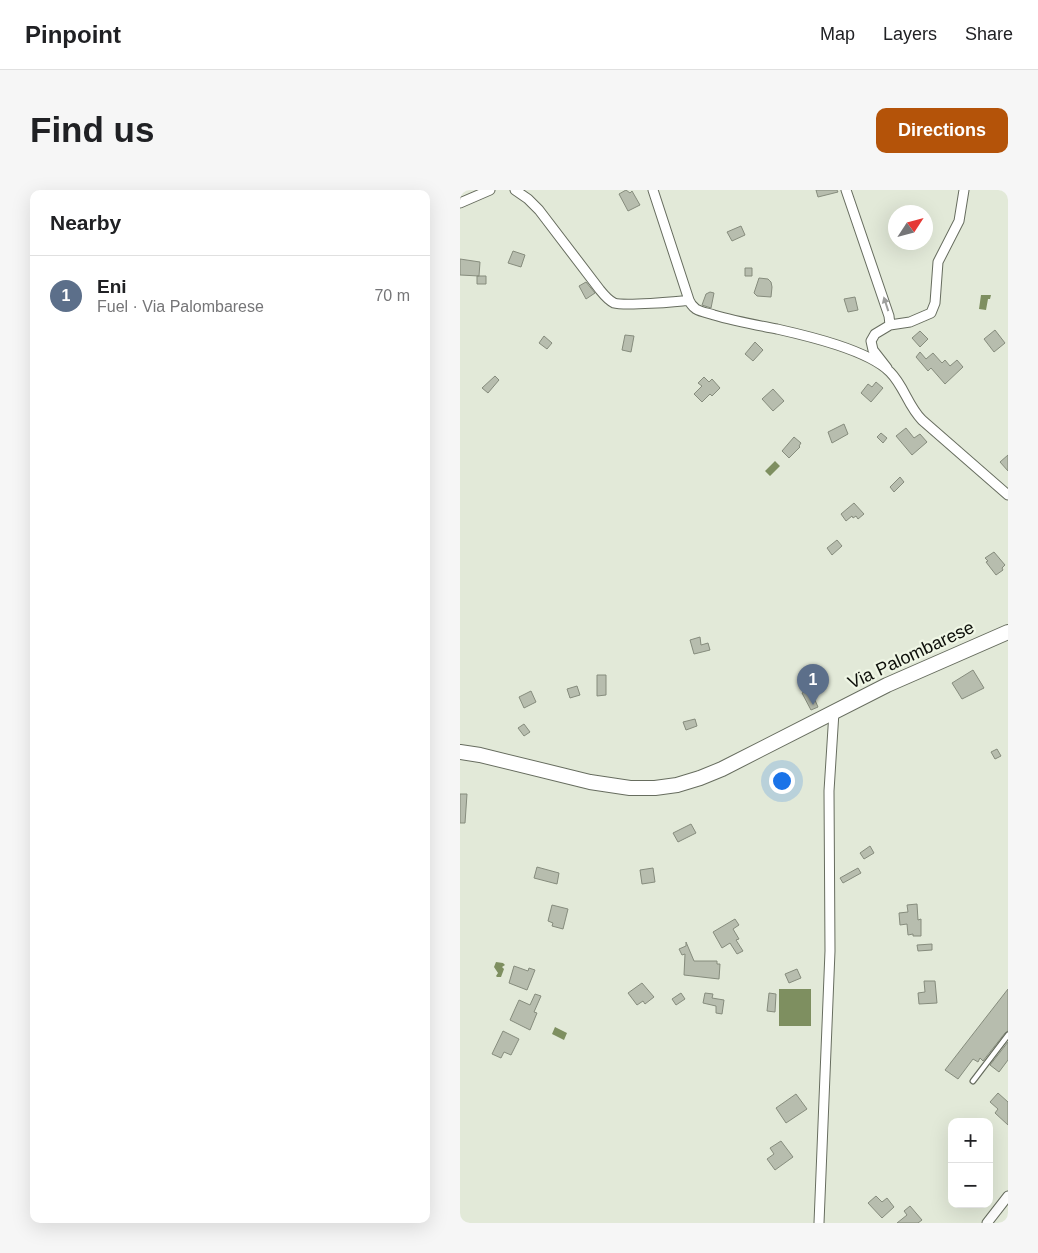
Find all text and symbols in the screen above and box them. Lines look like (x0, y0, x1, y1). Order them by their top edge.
text: Pinpoint (25, 21, 121, 48)
text: Map (820, 24, 855, 44)
text: Layers (883, 24, 937, 44)
text: Share (965, 24, 1013, 44)
button: Directions (876, 108, 1008, 153)
text: Find us (30, 110, 154, 149)
north arrow (888, 205, 933, 250)
text: Nearby (50, 211, 121, 234)
text: Eni (97, 276, 127, 297)
text: 1 (62, 287, 70, 304)
text: 70 m (374, 287, 410, 304)
one-way arrow (882, 297, 889, 312)
text: Fuel · Via Palombarese (97, 298, 264, 315)
street label: Via Palombarese (845, 617, 977, 693)
pin: 1 (797, 664, 829, 705)
your location (769, 768, 795, 794)
map controls (948, 1118, 993, 1208)
button: + (948, 1118, 993, 1163)
button: − (948, 1163, 993, 1208)

